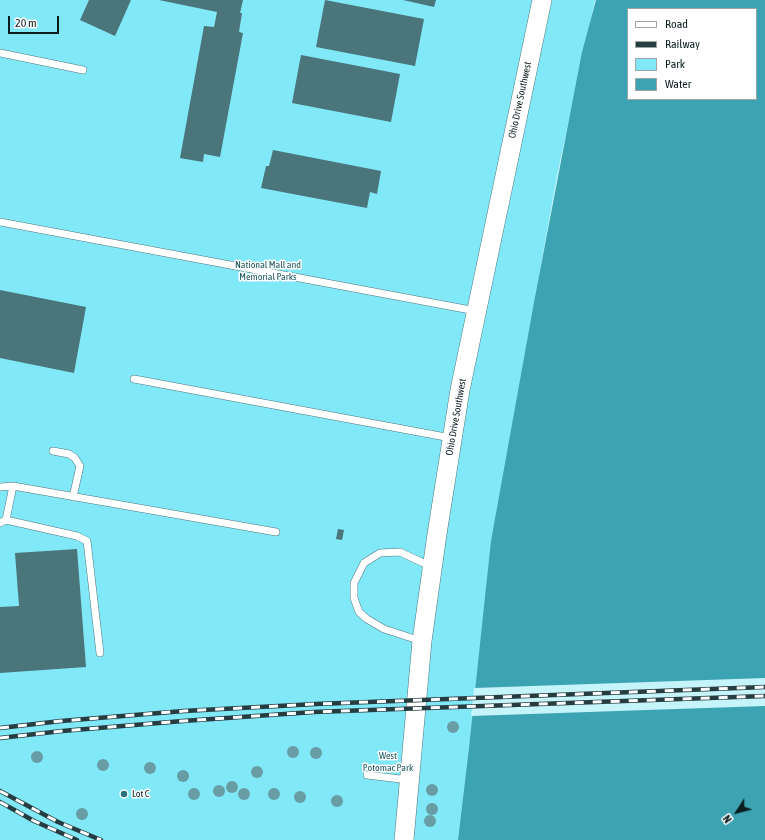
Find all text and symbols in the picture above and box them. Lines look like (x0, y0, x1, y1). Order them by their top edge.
scale bar (10, 8, 61, 34)
legend (627, 8, 757, 100)
text: 20 m (15, 16, 37, 30)
text: Road (665, 17, 688, 31)
text: Railway (665, 37, 700, 51)
text: Park (665, 57, 685, 71)
street label: Ohio Drive Southwest (506, 61, 534, 139)
text: Water (665, 77, 691, 91)
park label: National Mall and Memorial Parks (235, 259, 301, 282)
street label: Ohio Drive Southwest (443, 377, 469, 457)
park label: West Potomac Park (363, 750, 413, 774)
place label: Lot C (132, 788, 149, 800)
marker: Lot C (119, 789, 129, 799)
north arrow (717, 792, 757, 832)
text: N (721, 813, 734, 825)

